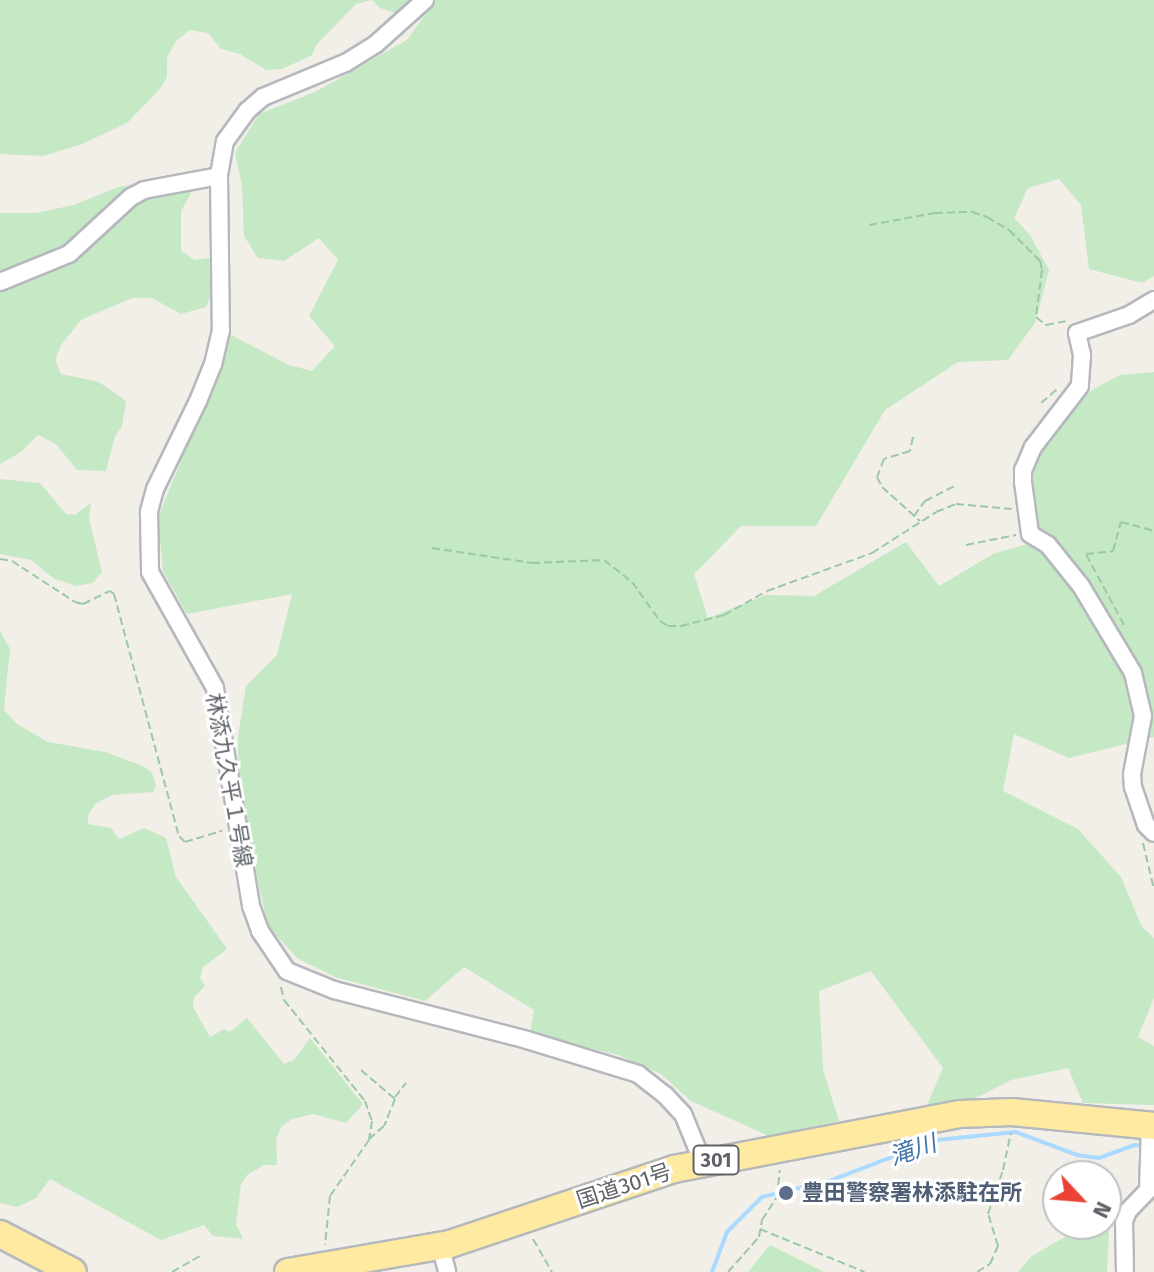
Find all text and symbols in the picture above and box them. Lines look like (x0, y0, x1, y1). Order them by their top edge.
street label: 林添九久平１号線 (201, 691, 257, 869)
water label: 滝川 (886, 1130, 940, 1172)
road number: 301 (692, 1144, 740, 1176)
street label: 国道301号 (573, 1158, 675, 1214)
north arrow (1042, 1160, 1122, 1240)
place label: 豊田警察署林添駐在所 (802, 1180, 1022, 1206)
marker: 豊田警察署林添駐在所 (777, 1184, 795, 1202)
text: N (1087, 1197, 1118, 1222)

